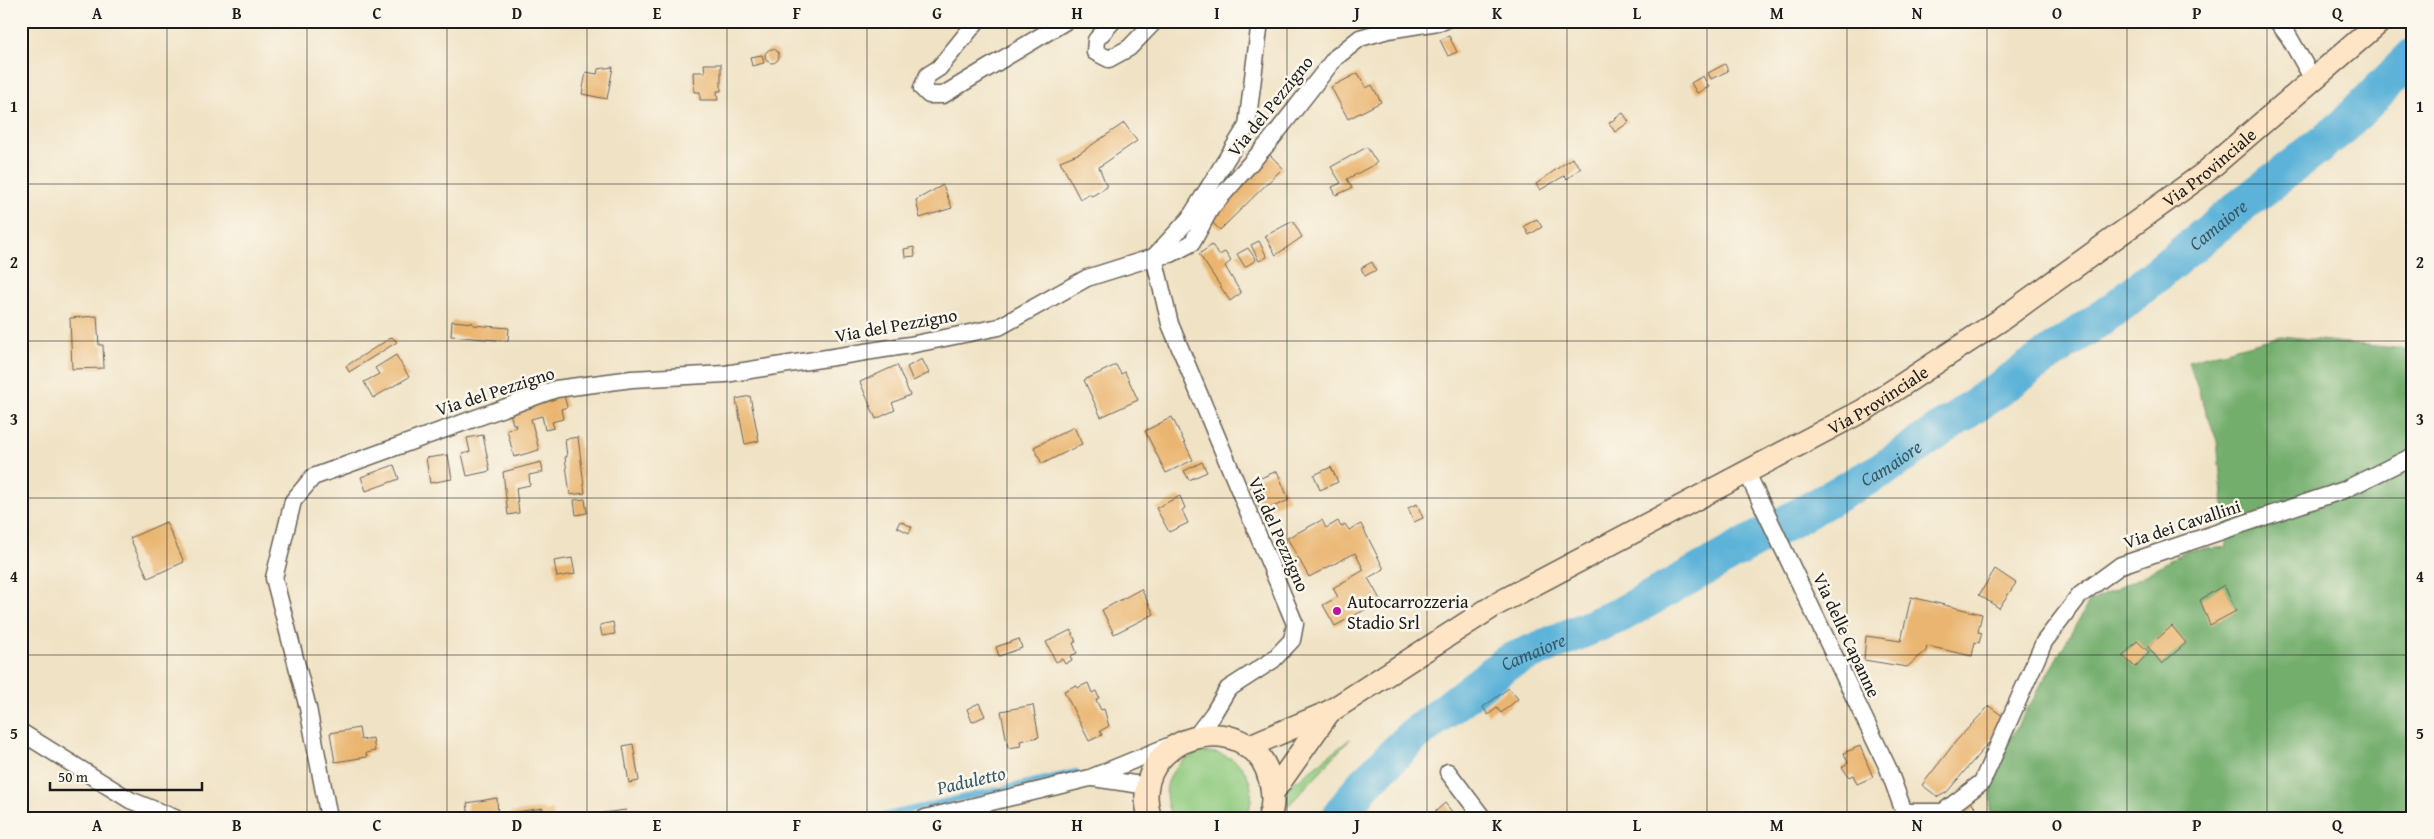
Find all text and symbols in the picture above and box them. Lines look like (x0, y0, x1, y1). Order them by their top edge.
text: A (92, 1, 103, 25)
text: B (232, 1, 242, 25)
text: C (372, 1, 382, 25)
text: D (512, 1, 522, 25)
text: E (653, 1, 662, 25)
text: F (793, 1, 801, 25)
text: G (932, 1, 942, 25)
text: H (1071, 1, 1083, 25)
text: I (1214, 1, 1220, 25)
text: J (1351, 1, 1360, 25)
text: K (1492, 1, 1503, 25)
text: L (1633, 1, 1642, 25)
text: M (1770, 1, 1784, 25)
text: N (1912, 1, 1923, 25)
text: O (2052, 1, 2062, 25)
text: P (2192, 1, 2202, 25)
text: Q (2332, 1, 2344, 25)
street label: Via del Pezzigno (1221, 49, 1319, 163)
text: 1 (10, 94, 18, 118)
text: 1 (2416, 94, 2424, 118)
street label: Via Provinciale (2156, 121, 2262, 213)
water label: Camaiore (2183, 192, 2253, 257)
text: 2 (10, 250, 18, 274)
text: 2 (2416, 250, 2424, 274)
street label: Via del Pezzigno (833, 301, 959, 349)
street label: Via Provinciale (1822, 358, 1933, 441)
street label: Via del Pezzigno (432, 359, 558, 423)
text: 3 (10, 407, 18, 431)
text: 3 (2416, 407, 2424, 431)
water label: Camaiore (1855, 433, 1928, 493)
street label: Via del Pezzigno (1242, 472, 1316, 596)
street label: Via dei Cavallini (2120, 492, 2244, 556)
text: 4 (10, 564, 18, 588)
text: 4 (2416, 564, 2424, 588)
street label: Via delle Capanne (1806, 568, 1888, 702)
place label: Autocarrozzeria Stadio Srl (1347, 588, 1469, 636)
marker: Autocarrozzeria Stadio Srl (1331, 605, 1343, 617)
water label: Camaiore (1494, 625, 1570, 677)
text: 5 (10, 721, 18, 745)
text: 5 (2416, 721, 2424, 745)
scale bar (50, 759, 202, 791)
water label: Paduletto (933, 759, 1008, 802)
text: 50 m (58, 766, 89, 787)
text: A (92, 813, 103, 837)
text: B (232, 813, 242, 837)
text: C (372, 813, 382, 837)
text: D (512, 813, 522, 837)
text: E (653, 813, 662, 837)
text: F (793, 813, 801, 837)
text: G (932, 813, 942, 837)
text: H (1071, 813, 1083, 837)
text: I (1214, 813, 1220, 837)
text: J (1351, 813, 1360, 837)
text: K (1492, 813, 1503, 837)
text: L (1633, 813, 1642, 837)
text: M (1770, 813, 1784, 837)
text: N (1912, 813, 1923, 837)
text: O (2052, 813, 2062, 837)
text: P (2192, 813, 2202, 837)
text: Q (2332, 813, 2344, 837)

